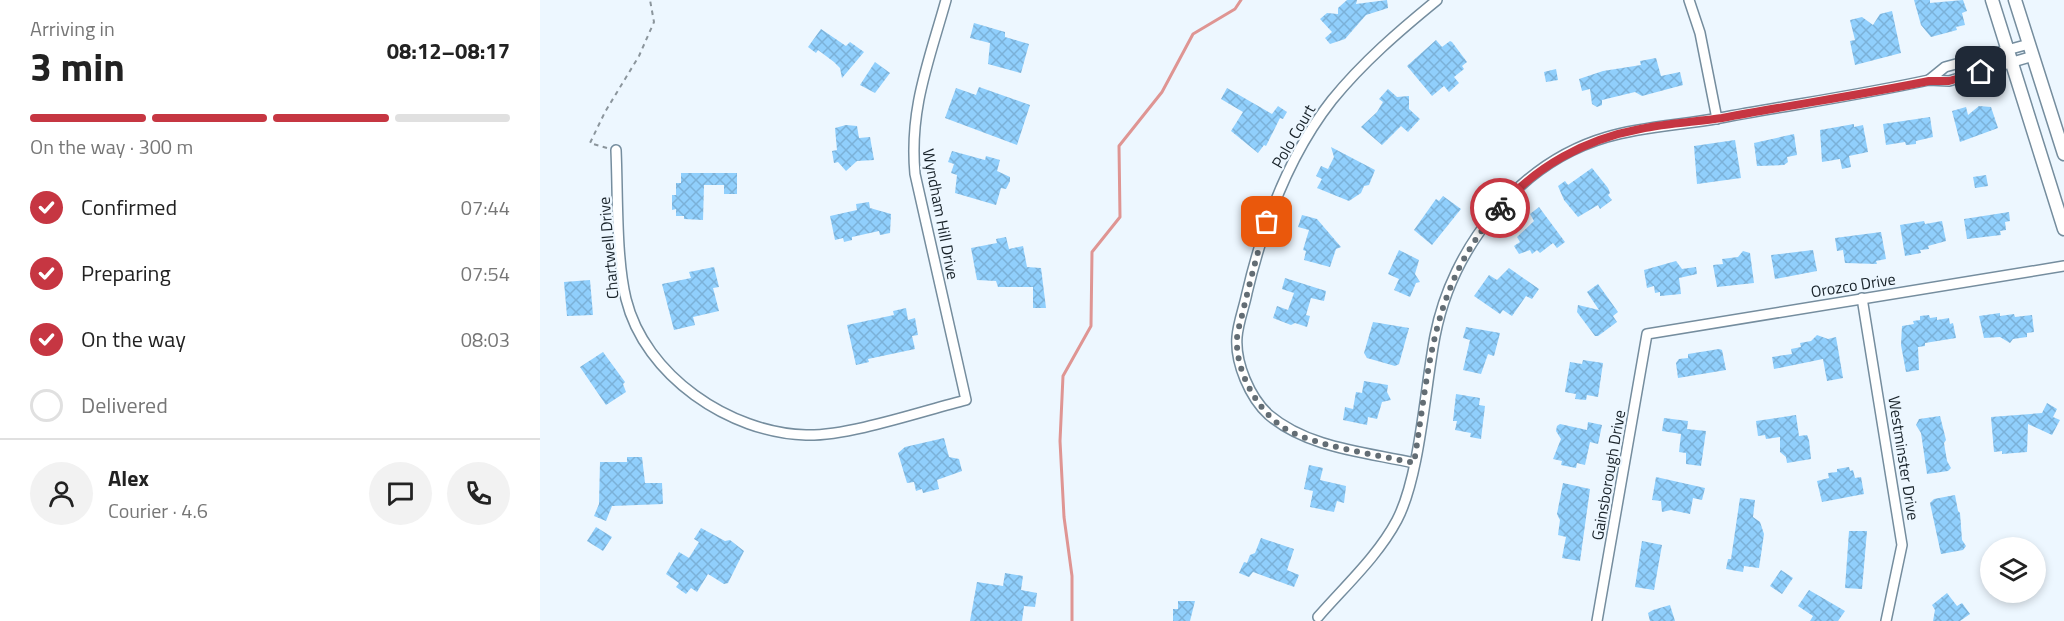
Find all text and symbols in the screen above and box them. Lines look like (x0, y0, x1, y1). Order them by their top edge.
text: Arriving in (30, 13, 115, 44)
text: 08:12–08:17 (387, 34, 510, 68)
text: 3 min (30, 37, 125, 96)
pin (1955, 46, 2006, 97)
icon: home (1964, 55, 1997, 88)
street label: Polo Court (1265, 99, 1321, 172)
text: On the way · 300 m (30, 131, 193, 162)
street label: Wyndham Hill Drive (917, 147, 965, 281)
courier (1470, 178, 1530, 238)
text: Confirmed (81, 190, 177, 224)
icon: check (30, 191, 63, 224)
text: 07:44 (461, 192, 510, 223)
icon: bike (1484, 192, 1517, 225)
street label: Chartwell Drive (592, 196, 624, 300)
pin (1241, 196, 1292, 247)
icon: bag (1250, 205, 1283, 238)
text: Preparing (81, 256, 171, 290)
icon: check (30, 257, 63, 290)
text: 07:54 (461, 258, 510, 289)
street label: Orozco Drive (1809, 266, 1897, 304)
text: On the way (81, 322, 186, 356)
icon: check (30, 323, 63, 356)
text: 08:03 (461, 324, 510, 355)
text: Delivered (81, 388, 168, 422)
street label: Westminster Drive (1882, 394, 1926, 522)
street label: Gainsborough Drive (1585, 408, 1631, 542)
text: Alex (108, 461, 149, 495)
button: person (30, 462, 93, 525)
button: chat (369, 462, 432, 525)
button: phone (447, 462, 510, 525)
text: Courier · 4.6 (108, 495, 208, 526)
map controls (1980, 537, 2046, 603)
button: layers (1980, 537, 2046, 603)

